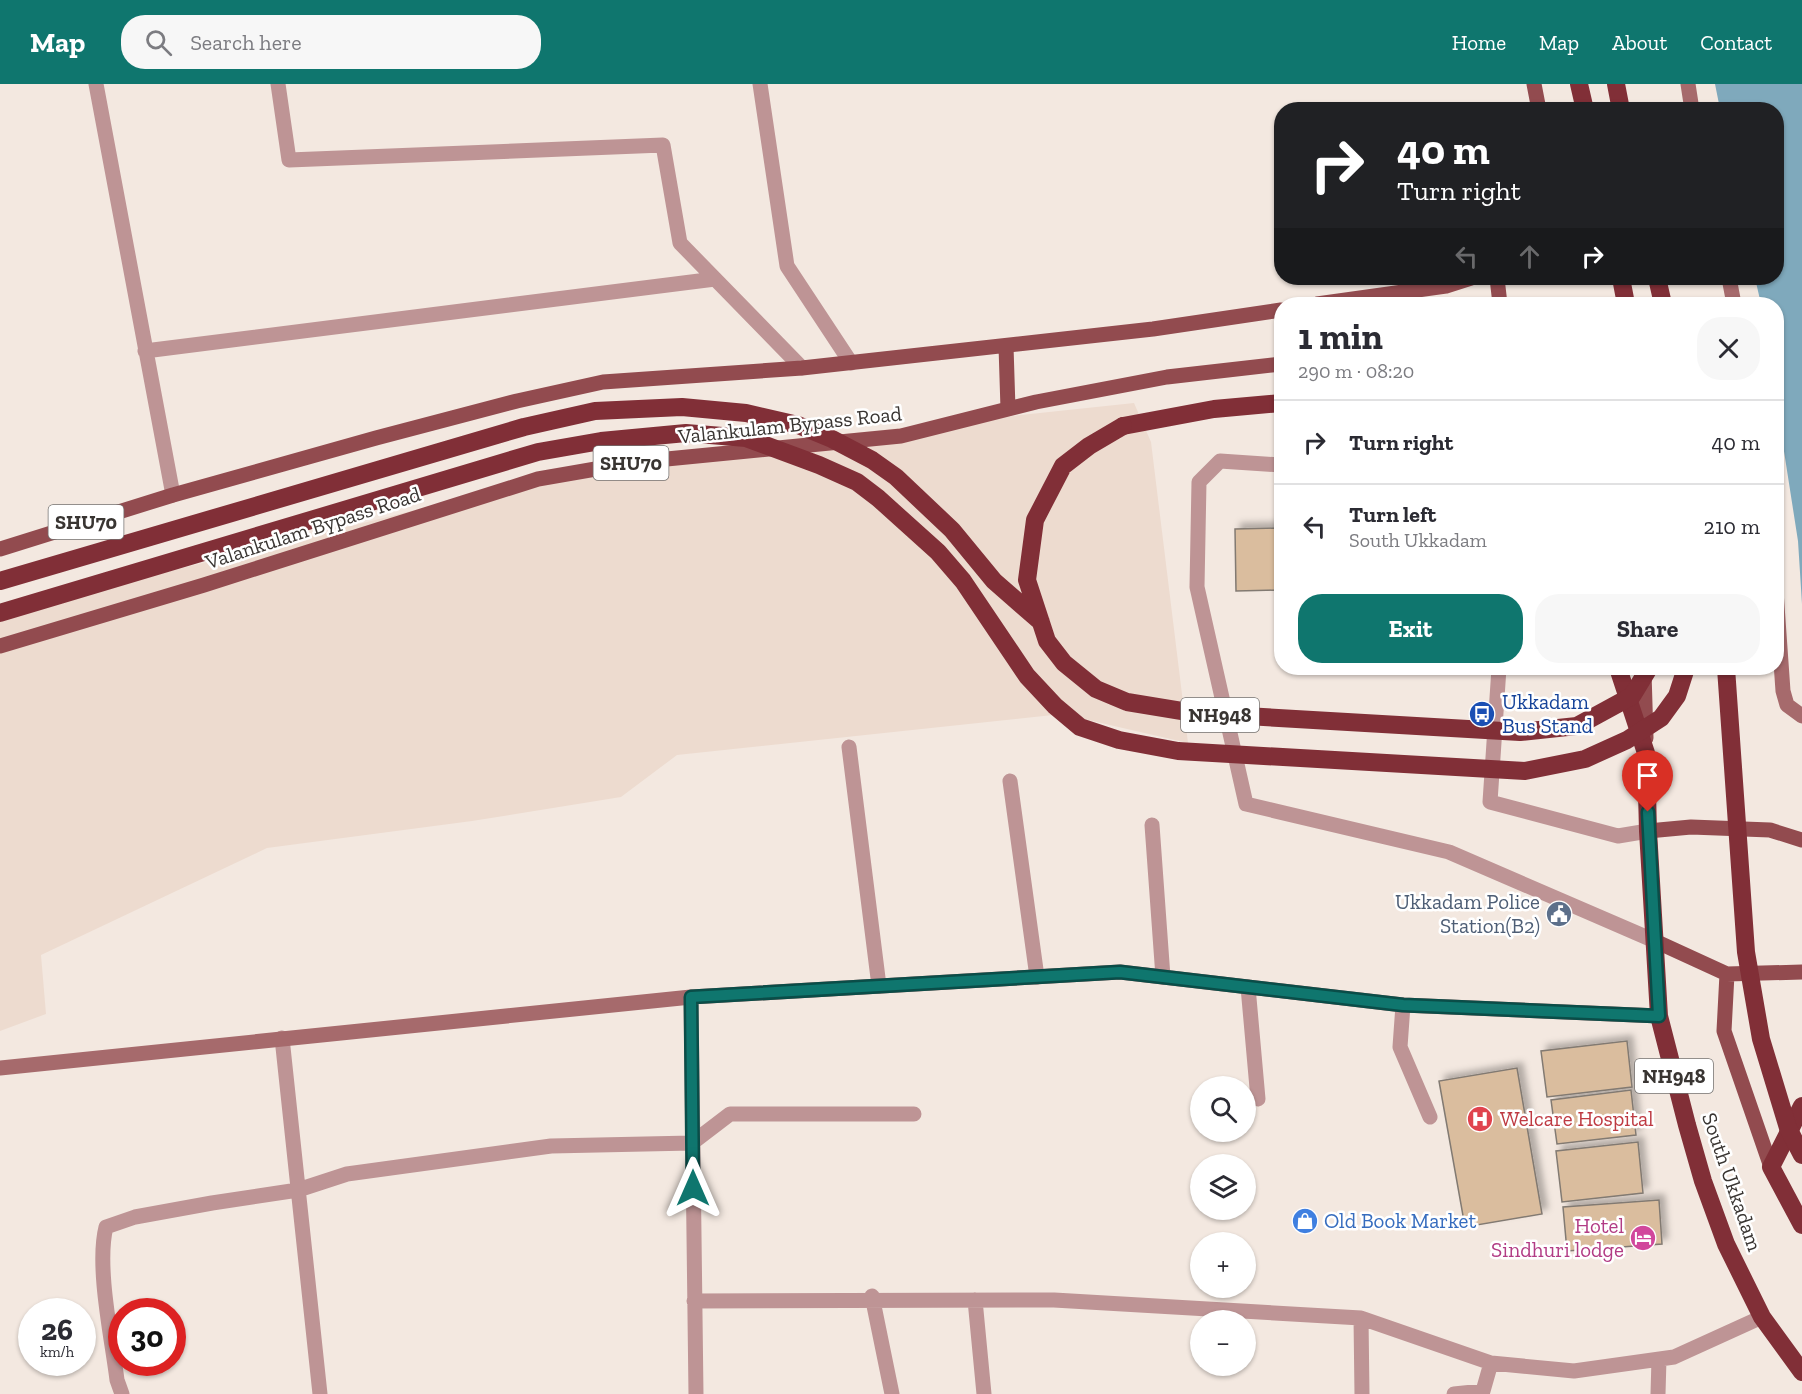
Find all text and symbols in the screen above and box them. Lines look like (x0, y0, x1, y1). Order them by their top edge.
search box (121, 15, 541, 69)
text: Map (30, 26, 85, 59)
icon: search (142, 26, 175, 59)
text: Search here (190, 29, 302, 56)
text: Home (1452, 30, 1506, 55)
text: Map (1539, 30, 1579, 55)
text: About (1612, 30, 1667, 55)
text: Contact (1700, 30, 1772, 55)
text: 40 m (1397, 124, 1490, 175)
icon: right (1298, 126, 1376, 204)
text: Turn right (1397, 175, 1521, 207)
icon: left (1450, 240, 1483, 273)
icon: ahead (1513, 240, 1546, 273)
icon: right (1576, 240, 1609, 273)
text: 1 min (1298, 315, 1383, 358)
button: close (1697, 317, 1760, 380)
text: 290 m · 08:20 (1298, 359, 1414, 383)
street label: Valankulam Bypass Road (676, 400, 903, 449)
icon: right (1298, 426, 1331, 459)
text: Turn right (1349, 429, 1453, 456)
text: 40 m (1711, 429, 1760, 456)
road number: SHU70 (594, 446, 668, 480)
street label: Valankulam Bypass Road (201, 481, 424, 574)
text: Turn left (1349, 501, 1436, 528)
road number: SHU70 (48, 505, 124, 539)
icon: left (1298, 510, 1331, 543)
text: 210 m (1704, 513, 1760, 540)
text: South Ukkadam (1349, 528, 1487, 552)
button: Exit (1298, 594, 1523, 663)
button: Share (1535, 594, 1760, 663)
place label: Ukkadam Bus Stand (1502, 689, 1594, 738)
road number: NH948 (1181, 698, 1259, 732)
bus stop icon: Ukkadam Bus Stand (1467, 699, 1497, 729)
pin (1622, 750, 1673, 812)
icon: arrive (1631, 759, 1664, 792)
place label: Ukkadam Police Station(B2) (1395, 889, 1540, 938)
public building icon: Ukkadam Police Station(B2) (1544, 899, 1574, 929)
road number: NH948 (1635, 1059, 1713, 1093)
map controls (1190, 1076, 1256, 1376)
button: search (1190, 1076, 1256, 1142)
hospital icon: Welcare Hospital (1465, 1104, 1495, 1134)
place label: Welcare Hospital (1500, 1106, 1654, 1131)
street label: South Ukkadam (1697, 1109, 1768, 1254)
button: layers (1190, 1154, 1256, 1220)
position arrow (661, 1156, 725, 1220)
shop icon: Old Book Market (1290, 1206, 1320, 1236)
place label: Old Book Market (1324, 1208, 1476, 1233)
place label: Hotel Sindhuri lodge (1491, 1213, 1624, 1262)
hotel icon: Hotel Sindhuri lodge (1628, 1223, 1658, 1253)
button: + (1190, 1232, 1256, 1298)
speed limit sign: 30 (108, 1298, 186, 1376)
button: − (1190, 1310, 1256, 1376)
text: 26 (41, 1312, 73, 1348)
text: km/h (40, 1343, 74, 1361)

